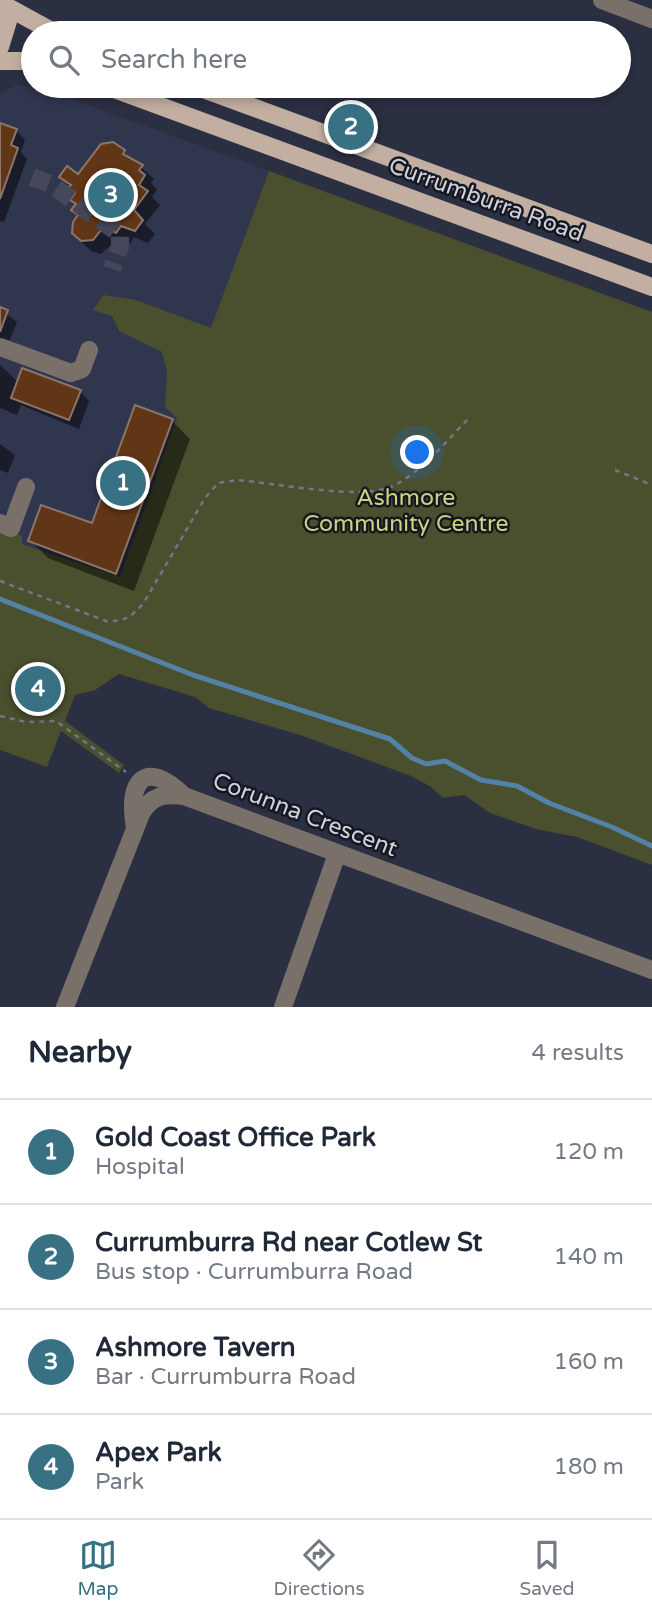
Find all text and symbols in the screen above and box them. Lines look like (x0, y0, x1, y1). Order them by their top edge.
search box (21, 21, 631, 98)
icon: search (45, 41, 83, 79)
text: Search here (101, 44, 247, 75)
pin: 2 (328, 101, 374, 153)
street label: Currumburra Road (385, 152, 587, 248)
pin: 3 (88, 169, 134, 221)
your location (400, 435, 434, 469)
pin: 1 (100, 457, 146, 509)
park label: Ashmore Community Centre (303, 484, 509, 538)
pin: 4 (15, 663, 61, 715)
street label: Corunna Crescent (209, 767, 401, 863)
text: Nearby (28, 1034, 132, 1071)
text: 4 results (531, 1039, 624, 1067)
text: Gold Coast Office Park (95, 1122, 376, 1153)
text: 1 (44, 1138, 58, 1166)
text: 120 m (554, 1138, 624, 1166)
text: Hospital (95, 1153, 185, 1181)
text: Currumburra Rd near Cotlew St (95, 1227, 482, 1258)
text: 2 (44, 1243, 58, 1271)
text: 140 m (554, 1243, 624, 1271)
text: Bus stop · Currumburra Road (95, 1258, 413, 1286)
text: Ashmore Tavern (95, 1332, 296, 1363)
text: 3 (44, 1348, 58, 1376)
text: 160 m (554, 1348, 624, 1376)
text: Bar · Currumburra Road (95, 1363, 356, 1391)
text: Apex Park (95, 1437, 222, 1468)
text: 4 (44, 1453, 58, 1481)
text: 180 m (554, 1453, 624, 1481)
text: Park (95, 1468, 144, 1496)
tab: Map (78, 1536, 119, 1600)
tab: Directions (274, 1536, 365, 1600)
tab: Saved (520, 1536, 574, 1600)

